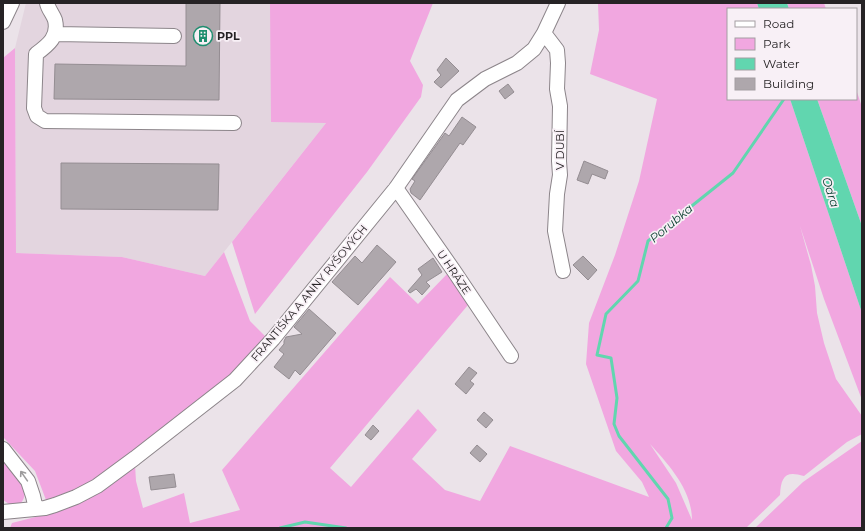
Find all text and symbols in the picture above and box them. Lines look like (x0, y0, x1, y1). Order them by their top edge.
legend (727, 8, 857, 100)
text: Road (763, 16, 794, 31)
building icon: PPL (192, 25, 214, 47)
place label: PPL (217, 29, 240, 43)
text: Park (763, 36, 791, 51)
text: Water (763, 56, 800, 71)
text: Building (763, 76, 814, 91)
street label: V DUBÍ (553, 129, 567, 170)
water label: Odra (819, 175, 843, 209)
water label: Porubka (646, 201, 696, 245)
street label: FRANTIŠKA A ANNY RYŠOVÝCH (248, 222, 370, 364)
street label: U HRÁZE (434, 247, 474, 297)
one-way arrow (20, 471, 28, 482)

